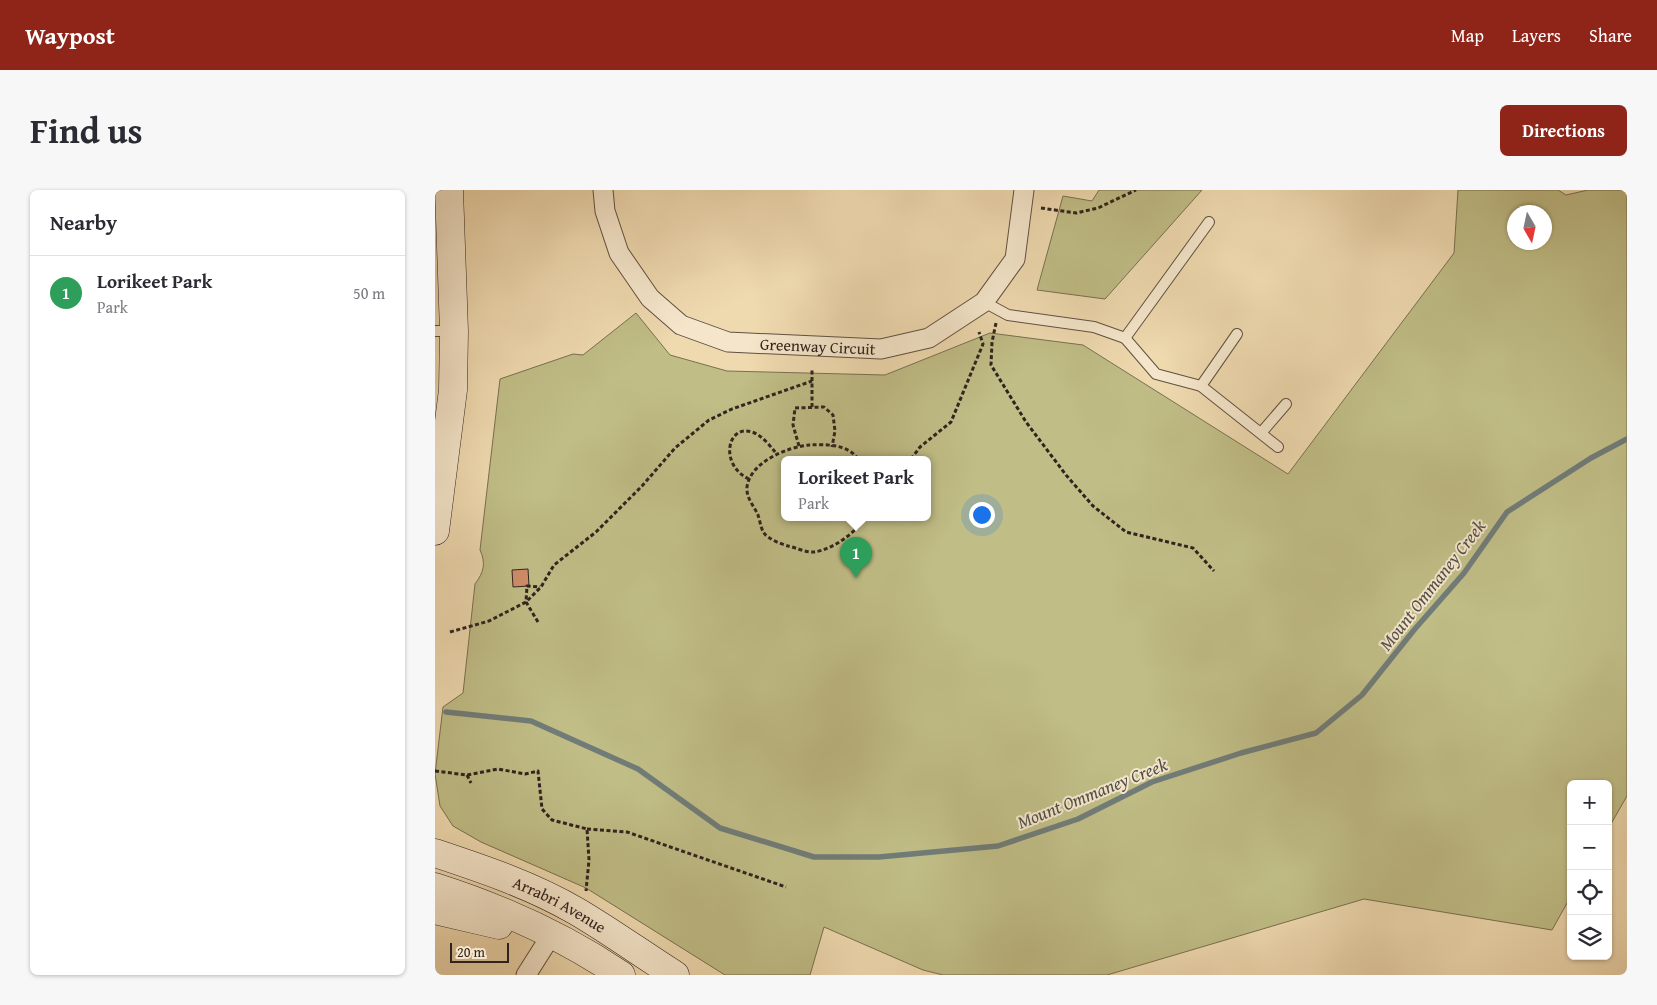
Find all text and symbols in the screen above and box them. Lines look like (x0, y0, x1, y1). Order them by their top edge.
text: Waypost (25, 18, 115, 53)
text: Map (1451, 22, 1484, 49)
text: Layers (1512, 22, 1561, 49)
text: Share (1589, 22, 1632, 49)
text: Find us (30, 105, 143, 156)
button: Directions (1500, 105, 1627, 156)
north arrow (1507, 205, 1552, 250)
text: Nearby (50, 207, 117, 238)
text: Lorikeet Park (97, 267, 212, 295)
text: 1 (62, 281, 70, 305)
text: 50 m (353, 281, 385, 305)
text: Park (97, 295, 128, 319)
street label: Greenway Circuit (760, 331, 876, 361)
popup (781, 456, 931, 521)
text: Lorikeet Park (798, 463, 914, 491)
text: Park (798, 491, 829, 515)
your location (969, 502, 995, 528)
water label: Mount Ommaney Creek (1372, 513, 1492, 656)
pin: 1 (840, 537, 872, 578)
water label: Mount Ommaney Creek (1013, 750, 1172, 835)
map controls (1567, 780, 1612, 960)
button: + (1567, 780, 1612, 825)
button: − (1567, 825, 1612, 870)
street label: Arrabri Avenue (509, 870, 611, 939)
button: locate (1567, 870, 1612, 915)
button: layers (1567, 915, 1612, 960)
scale bar (450, 940, 509, 963)
text: 20 m (457, 942, 485, 962)

